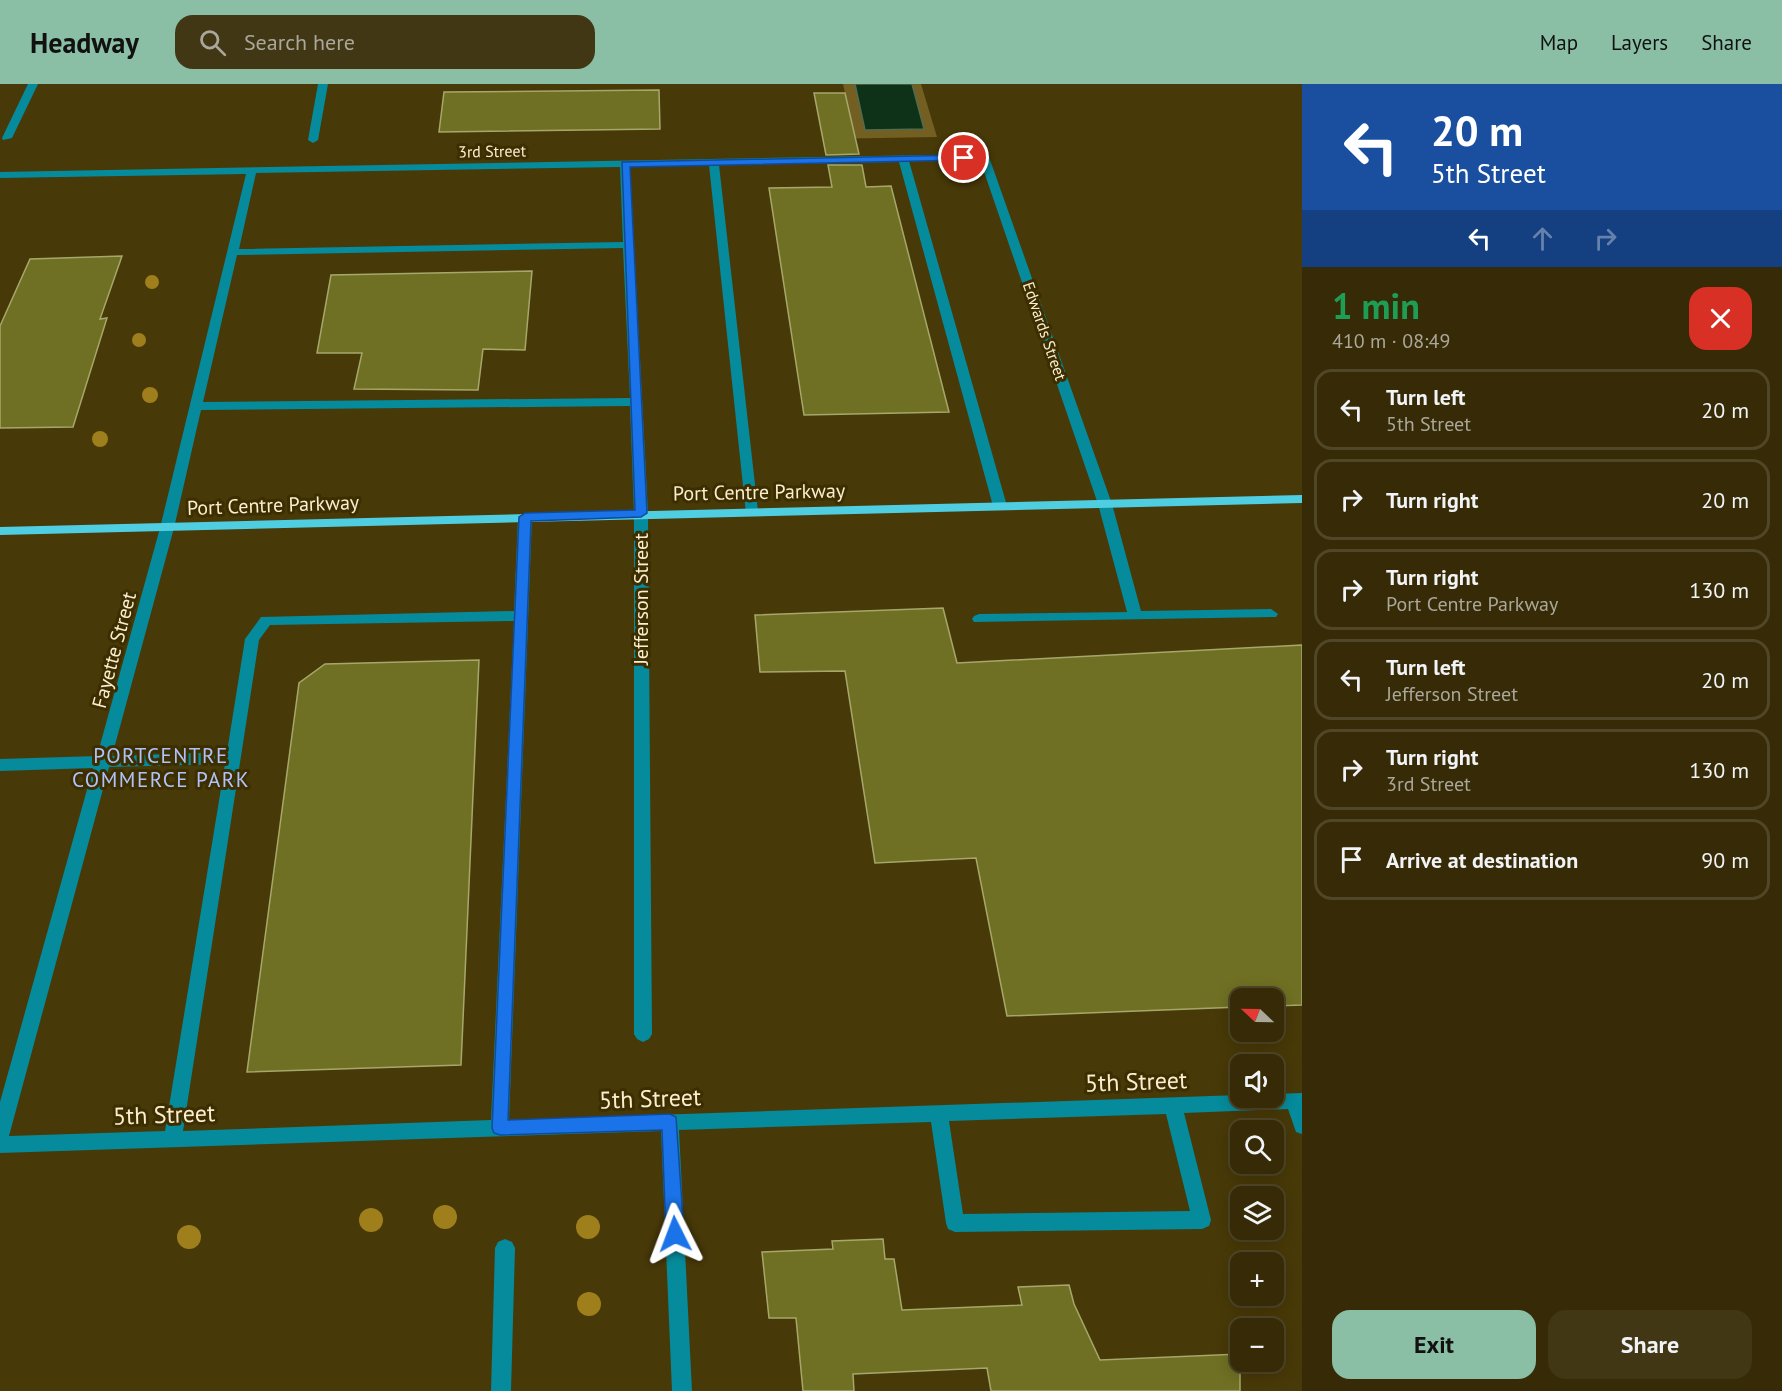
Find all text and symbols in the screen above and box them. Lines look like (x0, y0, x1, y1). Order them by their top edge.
search box (175, 15, 595, 69)
text: Headway (30, 24, 139, 61)
icon: search (196, 26, 229, 59)
text: Search here (244, 28, 355, 56)
text: Map (1540, 29, 1578, 56)
text: Layers (1611, 29, 1668, 56)
text: Share (1701, 29, 1752, 56)
text: 20 m (1431, 103, 1523, 158)
icon: left (1332, 108, 1410, 186)
pin (938, 132, 989, 183)
street label: 3rd Street (458, 140, 527, 162)
icon: arrive (947, 141, 980, 174)
text: 5th Street (1431, 156, 1546, 190)
icon: left (1463, 222, 1496, 255)
icon: ahead (1526, 222, 1559, 255)
icon: right (1589, 222, 1622, 255)
street label: Edwards Street (1019, 279, 1071, 383)
text: 1 min (1332, 282, 1420, 329)
button: close (1689, 287, 1752, 350)
text: 410 m · 08:49 (1332, 328, 1450, 354)
text: Turn left (1386, 383, 1466, 411)
icon: left (1335, 393, 1368, 426)
text: 20 m (1701, 396, 1749, 424)
text: 5th Street (1386, 411, 1471, 437)
street label: Port Centre Parkway (673, 477, 846, 507)
icon: right (1335, 483, 1368, 516)
text: Turn right (1386, 486, 1478, 514)
text: 20 m (1701, 486, 1749, 514)
street label: Port Centre Parkway (186, 489, 360, 521)
street label: Jefferson Street (628, 533, 654, 666)
text: Turn right (1386, 563, 1478, 591)
icon: right (1335, 573, 1368, 606)
text: 130 m (1689, 576, 1749, 604)
street label: Fayette Street (86, 589, 142, 711)
text: Port Centre Parkway (1386, 591, 1558, 617)
text: Turn left (1386, 653, 1466, 681)
icon: left (1335, 663, 1368, 696)
text: 20 m (1701, 666, 1749, 694)
text: Jefferson Street (1386, 681, 1518, 707)
district label: PORTCENTRE COMMERCE PARK (72, 742, 250, 793)
text: Turn right (1386, 743, 1478, 771)
icon: right (1335, 753, 1368, 786)
text: 130 m (1689, 756, 1749, 784)
text: 3rd Street (1386, 771, 1471, 797)
icon: arrive (1335, 843, 1368, 876)
text: Arrive at destination (1386, 846, 1578, 874)
text: 90 m (1701, 846, 1749, 874)
north arrow (1230, 988, 1284, 1042)
map controls (1230, 988, 1284, 1372)
button: sound (1230, 1054, 1284, 1108)
street label: 5th Street (1084, 1064, 1188, 1099)
street label: 5th Street (598, 1081, 702, 1116)
street label: 5th Street (112, 1097, 216, 1132)
button: search (1230, 1120, 1284, 1174)
button: layers (1230, 1186, 1284, 1240)
position arrow (643, 1202, 707, 1266)
button: + (1230, 1252, 1284, 1306)
button: Exit (1332, 1310, 1536, 1379)
button: Share (1548, 1310, 1752, 1379)
button: − (1230, 1318, 1284, 1372)

